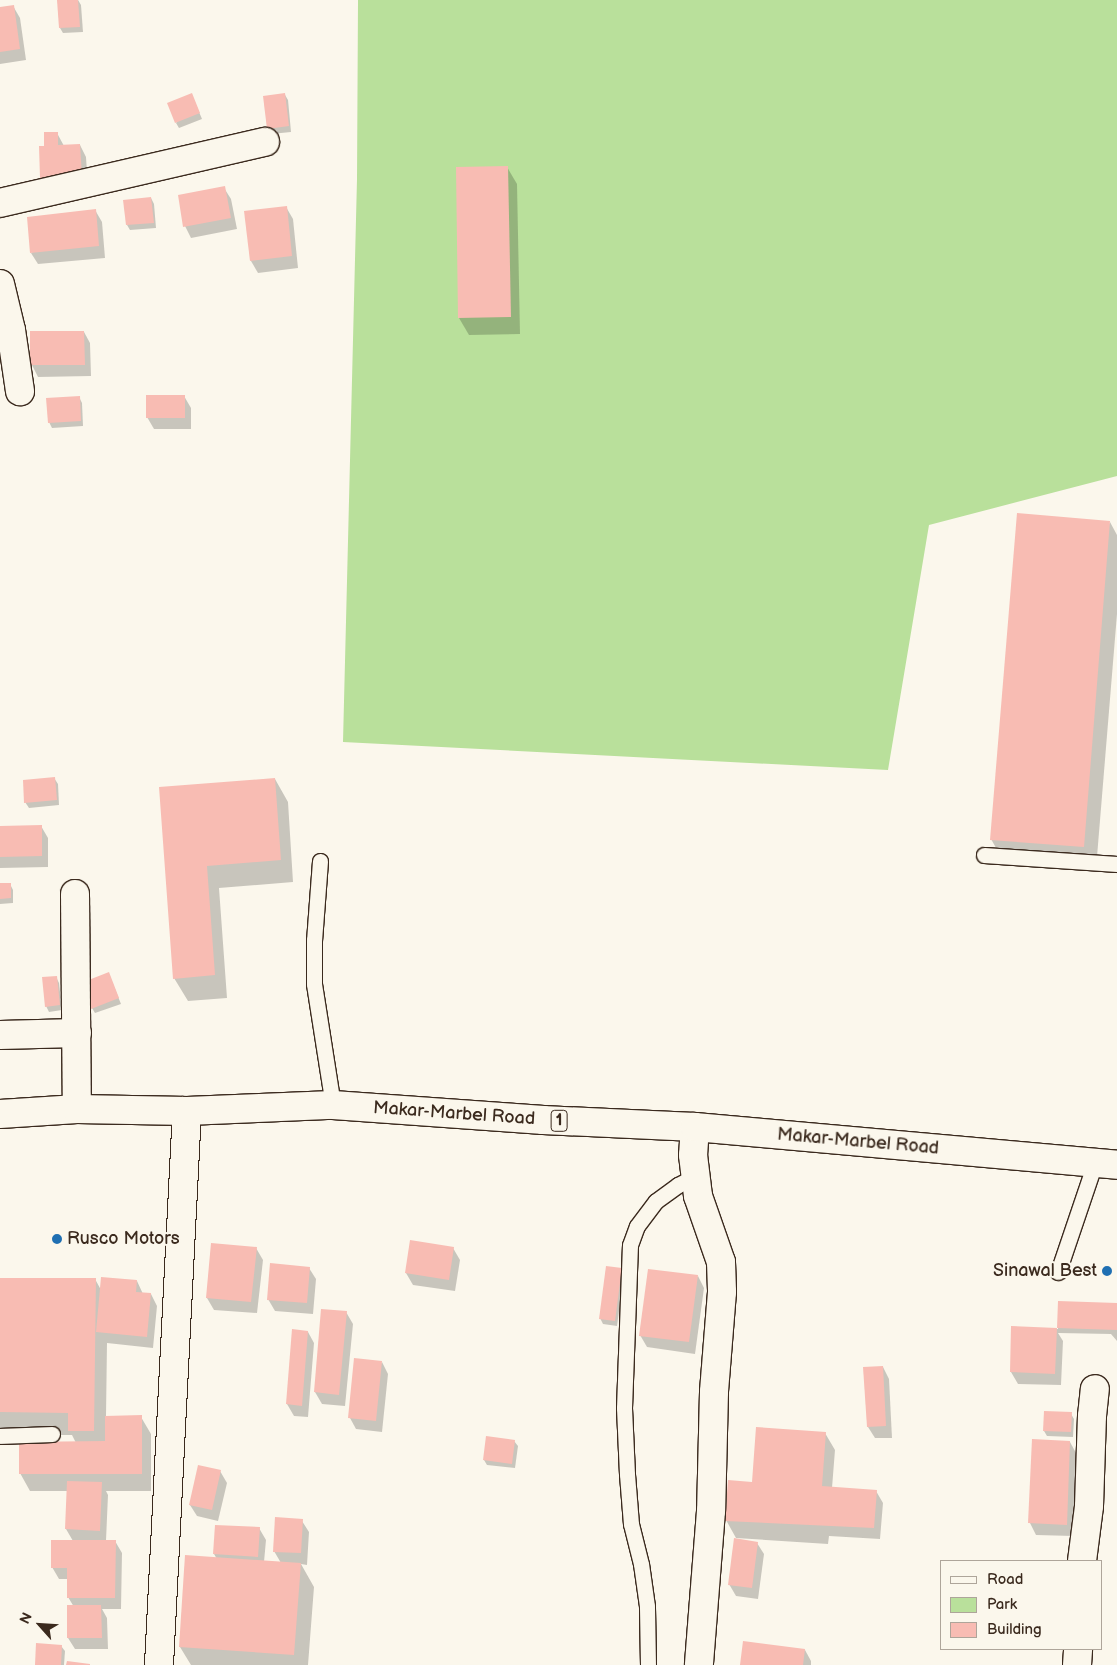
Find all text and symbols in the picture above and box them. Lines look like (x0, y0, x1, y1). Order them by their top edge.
street label: Makar-Marbel Road (372, 1098, 536, 1130)
road number: 1 (550, 1108, 568, 1134)
street label: Makar-Marbel Road (776, 1124, 940, 1160)
place label: Rusco Motors (67, 1228, 180, 1250)
marker: Rusco Motors (51, 1233, 63, 1245)
place label: Sinawal Best (993, 1260, 1097, 1282)
marker: Sinawal Best (1101, 1265, 1113, 1277)
legend (940, 1560, 1102, 1650)
text: Road (987, 1570, 1023, 1589)
text: Park (987, 1595, 1017, 1614)
north arrow (15, 1600, 65, 1650)
text: N (16, 1610, 36, 1627)
text: Building (987, 1620, 1042, 1639)

